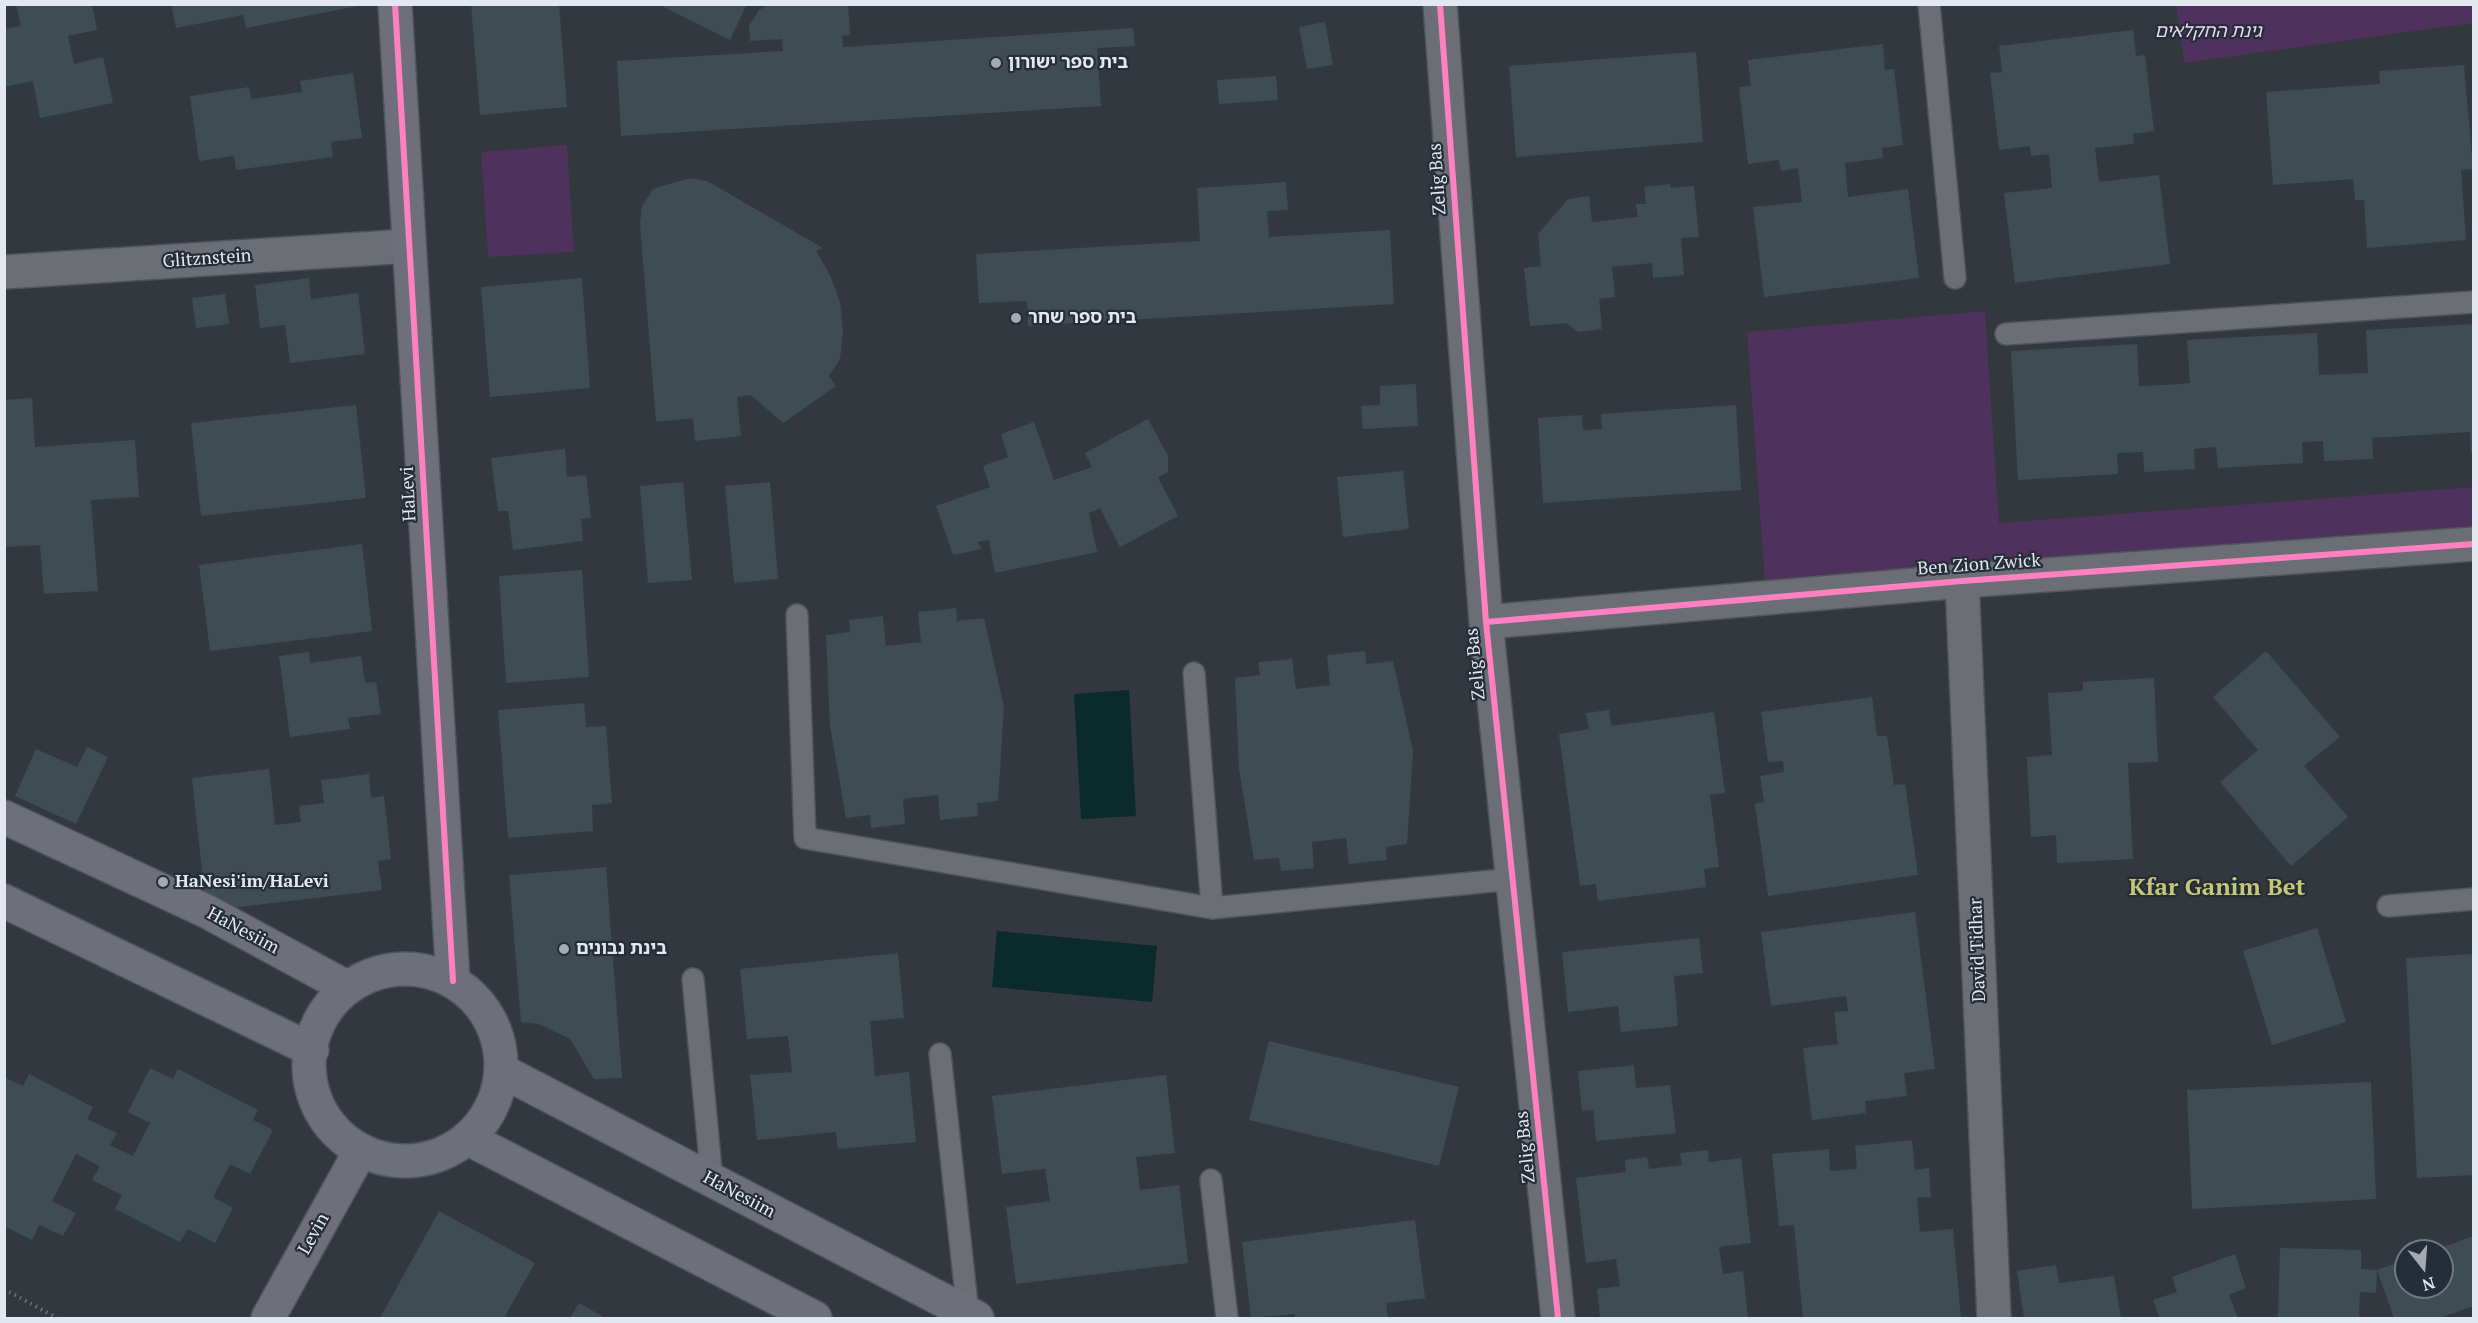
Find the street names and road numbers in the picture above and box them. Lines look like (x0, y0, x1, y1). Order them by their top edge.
street label: Zelig Bas (1425, 142, 1451, 216)
street label: Glitznstein (162, 245, 252, 273)
street label: HaLevi (397, 466, 421, 522)
street label: Ben Zion Zwick (1917, 550, 2041, 580)
street label: Zelig Bas (1461, 627, 1491, 701)
street label: David Tidhar (1965, 898, 1991, 1002)
street label: HaNesiim (203, 903, 283, 959)
street label: Zelig Bas (1511, 1110, 1541, 1184)
street label: HaNesiim (699, 1167, 779, 1223)
street label: Levin (294, 1210, 334, 1258)

